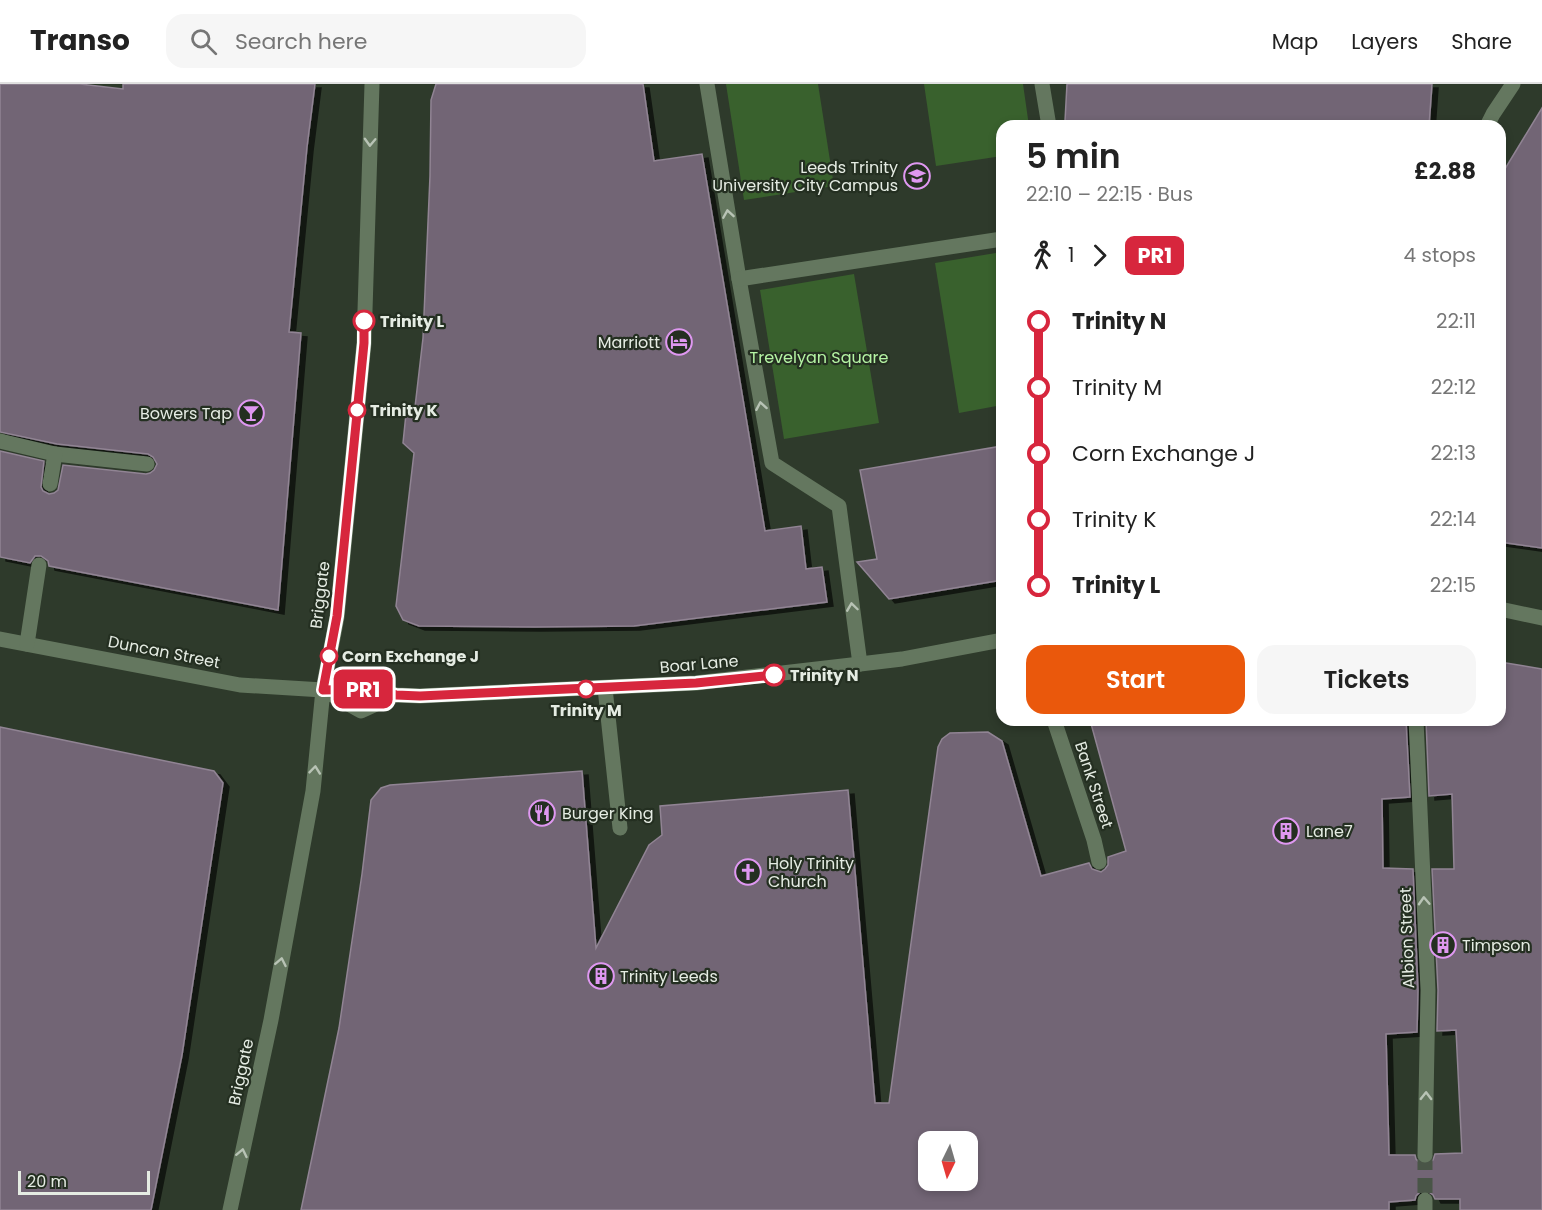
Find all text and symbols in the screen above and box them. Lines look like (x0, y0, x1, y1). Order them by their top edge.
search box (166, 14, 586, 68)
text: Transo (30, 21, 130, 60)
icon: search (187, 25, 220, 58)
text: Search here (235, 26, 367, 57)
text: Map (1272, 27, 1318, 56)
text: Layers (1351, 27, 1418, 56)
text: Share (1451, 27, 1512, 56)
text: 5 min (1026, 133, 1121, 180)
one-way arrow (364, 138, 376, 147)
place label: Leeds Trinity University City Campus (712, 156, 898, 197)
text: £2.88 (1414, 156, 1476, 187)
school or university icon: Leeds Trinity University City Campus (902, 161, 932, 191)
text: 22:10 – 22:15 · Bus (1026, 180, 1193, 208)
one-way arrow (723, 209, 735, 218)
icon: walk (1026, 239, 1059, 272)
icon: forward (1083, 239, 1116, 272)
text: 1 (1068, 241, 1074, 269)
text: PR1 (1137, 241, 1172, 270)
text: 4 stops (1404, 241, 1476, 269)
text: Trinity N (1072, 306, 1166, 337)
text: 22:11 (1436, 307, 1476, 335)
marker: Trinity L (353, 310, 375, 332)
place label: Trinity L (380, 310, 445, 333)
hotel icon: Marriott (664, 327, 694, 357)
place label: Marriott (598, 331, 660, 354)
park label: Trevelyan Square (750, 346, 889, 369)
text: Trinity M (1072, 372, 1162, 403)
text: 22:12 (1431, 373, 1476, 401)
bar icon: Bowers Tap (236, 398, 266, 428)
place label: Trinity K (370, 399, 438, 422)
marker: Trinity K (348, 401, 366, 419)
one-way arrow (756, 401, 768, 410)
place label: Bowers Tap (140, 402, 232, 425)
text: Corn Exchange J (1072, 438, 1255, 469)
text: 22:13 (1431, 439, 1476, 467)
text: Trinity K (1072, 504, 1156, 535)
text: 22:14 (1430, 505, 1476, 533)
street label: Briggate (304, 560, 336, 630)
text: Trinity L (1072, 570, 1160, 601)
text: 22:15 (1430, 571, 1476, 599)
one-way arrow (847, 602, 859, 611)
street label: Duncan Street (106, 630, 222, 674)
place label: Corn Exchange J (342, 645, 479, 668)
button: Start (1026, 645, 1245, 714)
button: Tickets (1257, 645, 1476, 714)
marker: Corn Exchange J (320, 647, 338, 665)
street label: Boar Lane (659, 649, 739, 679)
marker: Trinity N (763, 664, 785, 686)
place label: Trinity N (790, 664, 859, 687)
line badge: PR1 (328, 670, 398, 708)
text: PR1 (346, 675, 380, 704)
marker: Trinity M (577, 680, 595, 698)
place label: Trinity M (550, 699, 622, 722)
street label: Bank Street (1069, 739, 1119, 832)
one-way arrow (308, 765, 321, 774)
restaurant icon: Burger King (527, 798, 557, 828)
place label: Burger King (562, 802, 654, 825)
building icon: Lane7 (1271, 816, 1301, 846)
place label: Lane7 (1306, 820, 1353, 843)
place label: Holy Trinity Church (768, 852, 854, 893)
church icon: Holy Trinity Church (733, 857, 763, 887)
street label: Albion Street (1394, 887, 1420, 989)
one-way arrow (1417, 897, 1430, 906)
building icon: Timpson (1428, 930, 1458, 960)
place label: Timpson (1462, 934, 1531, 957)
one-way arrow (275, 957, 287, 967)
building icon: Trinity Leeds (586, 961, 616, 991)
place label: Trinity Leeds (620, 965, 718, 988)
street label: Briggate (223, 1036, 259, 1108)
one-way arrow (1420, 1092, 1432, 1101)
north arrow (918, 1131, 978, 1191)
map controls (918, 1131, 978, 1191)
one-way arrow (235, 1148, 248, 1158)
scale bar (18, 1168, 150, 1196)
text: 20 m (27, 1170, 67, 1193)

